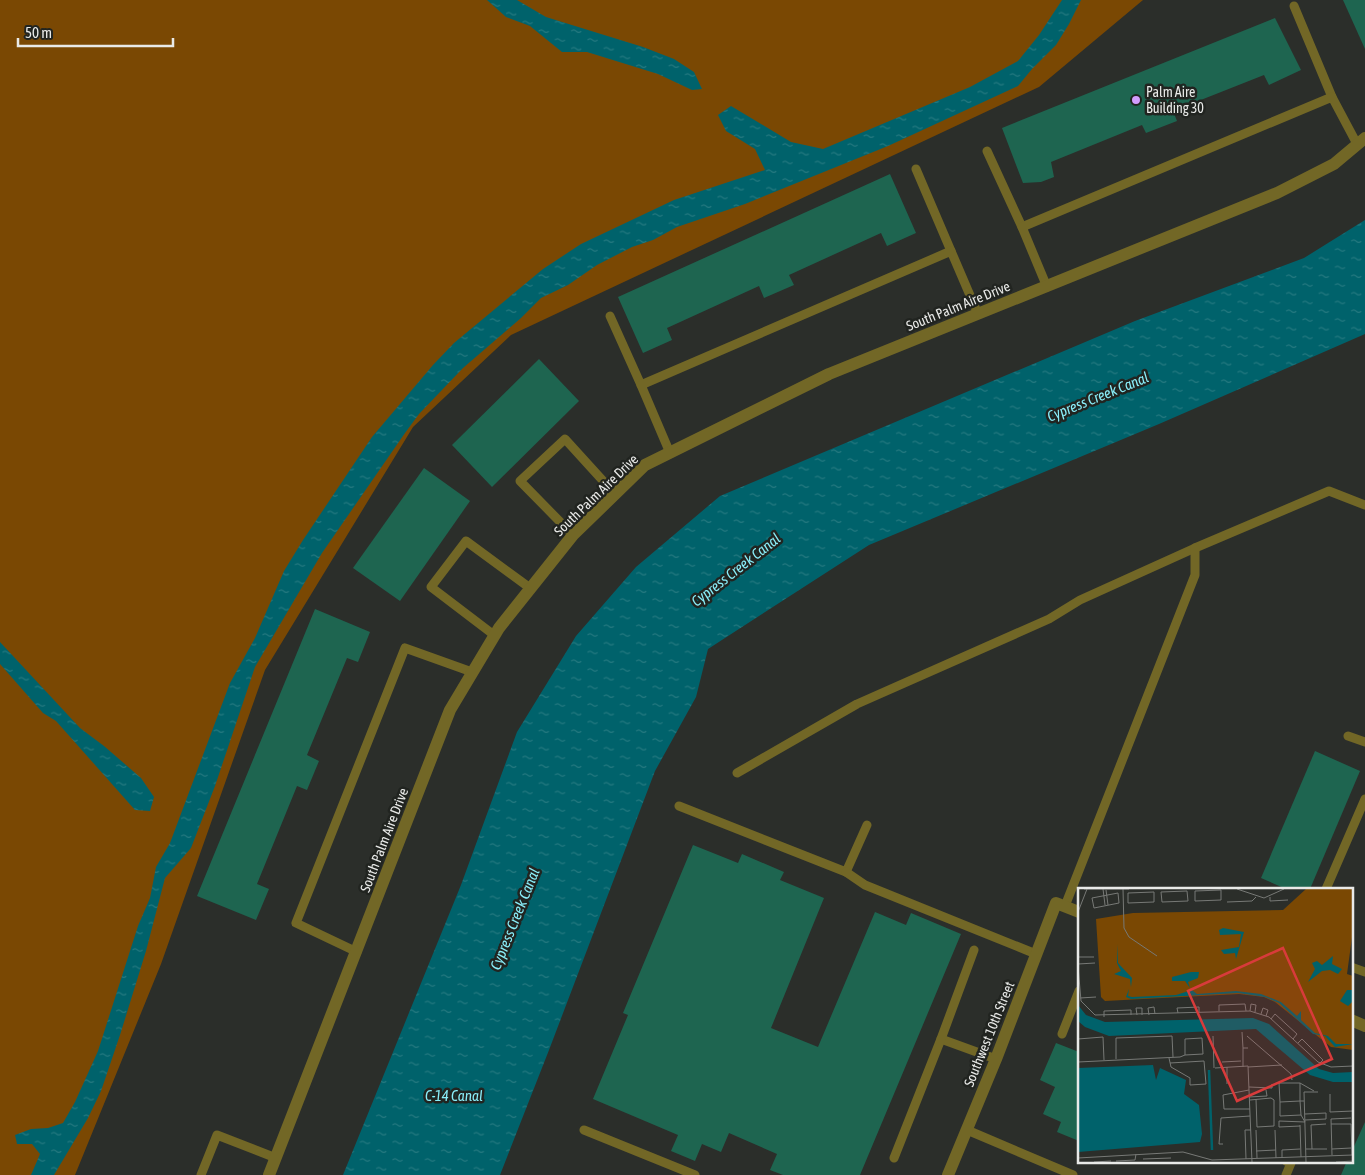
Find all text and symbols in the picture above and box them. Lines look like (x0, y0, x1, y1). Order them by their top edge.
scale bar (18, 15, 172, 47)
text: 50 m (25, 24, 52, 41)
place label: Palm Aire Building 30 (1146, 84, 1204, 116)
marker: Palm Aire Building 30 (1130, 94, 1142, 106)
street label: South Palm Aire Drive (904, 278, 1012, 334)
water label: Cypress Creek Canal (1045, 368, 1151, 425)
street label: South Palm Aire Drive (551, 451, 641, 539)
water label: Cypress Creek Canal (688, 530, 784, 610)
street label: South Palm Aire Drive (357, 786, 411, 894)
water label: Cypress Creek Canal (486, 865, 543, 972)
inset map (1078, 888, 1352, 1162)
street label: Southwest 10th Street (961, 979, 1017, 1089)
water label: C-14 Canal (425, 1087, 483, 1104)

